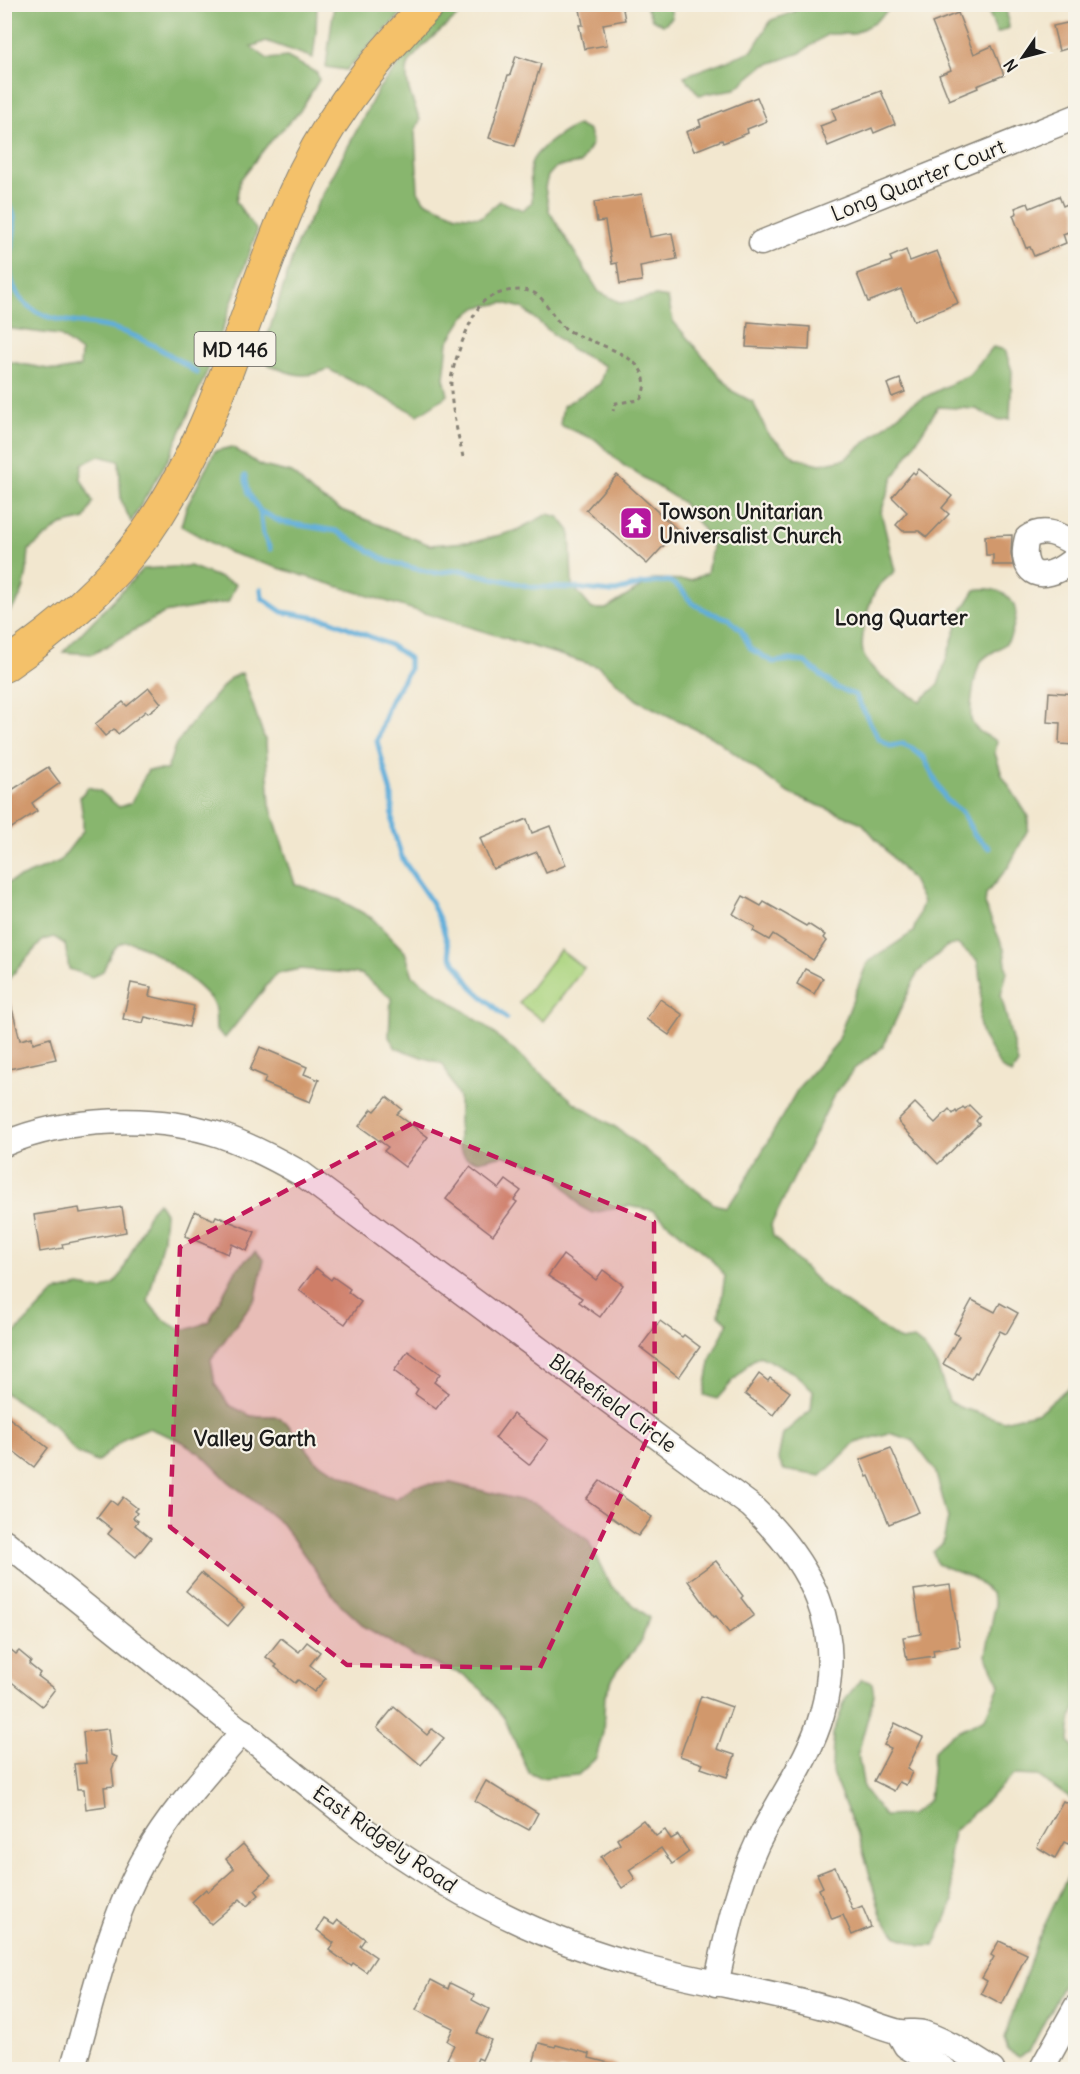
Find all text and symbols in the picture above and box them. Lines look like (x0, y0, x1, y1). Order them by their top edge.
north arrow (993, 27, 1053, 87)
text: N (999, 55, 1022, 76)
street label: Long Quarter Court (827, 133, 1009, 227)
road number: MD 146 (194, 332, 276, 366)
place label: Towson Unitarian Universalist Church (659, 498, 842, 549)
temple icon: Towson Unitarian Universalist Church (618, 505, 654, 541)
district label: Long Quarter (834, 603, 969, 631)
street label: Blakefield Circle (544, 1348, 682, 1458)
district label: Valley Garth (194, 1424, 316, 1452)
street label: East Ridgely Road (308, 1779, 462, 1899)

